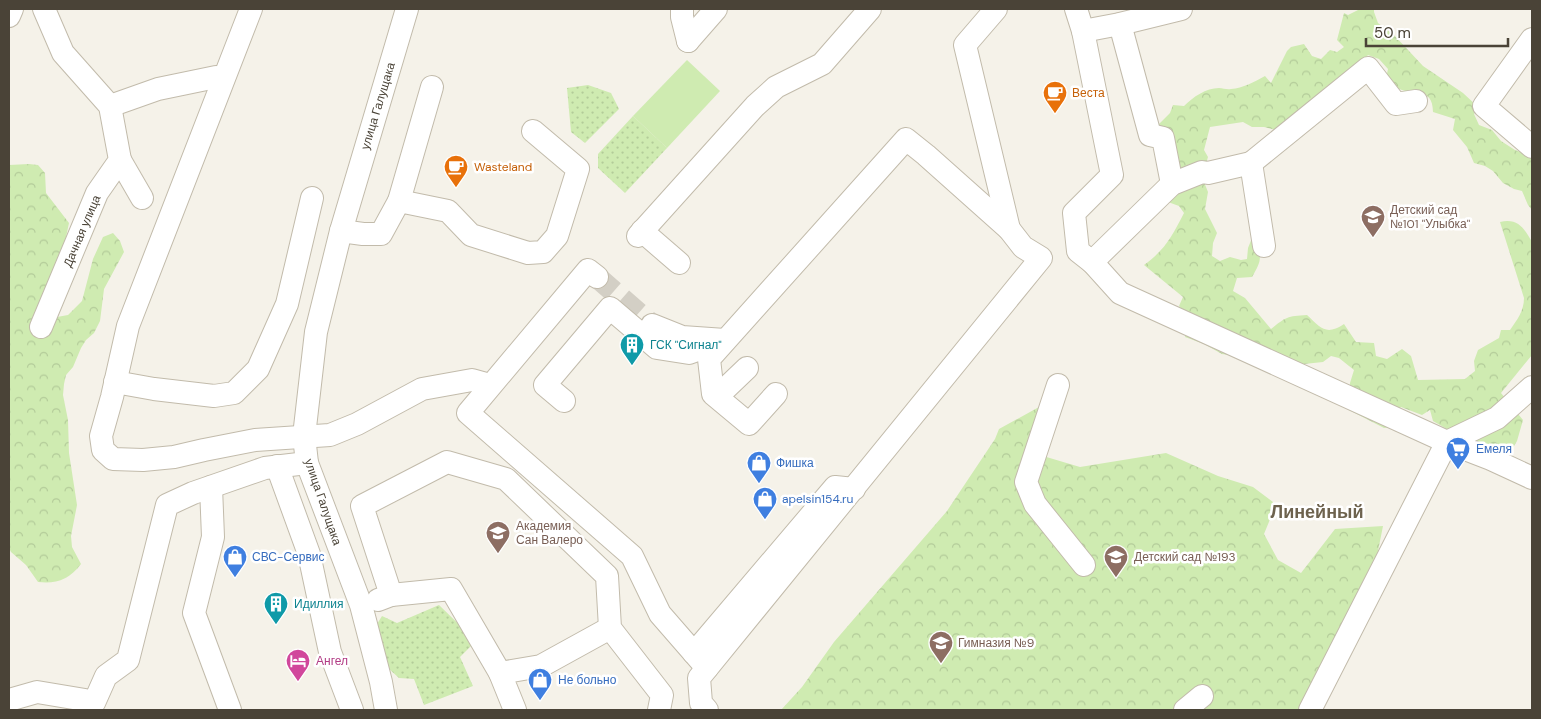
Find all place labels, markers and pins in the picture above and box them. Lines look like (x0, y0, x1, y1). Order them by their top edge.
cafe icon: Веста (1042, 80, 1068, 114)
place label: Веста (1072, 85, 1105, 101)
cafe icon: Wasteland (443, 154, 469, 188)
place label: Wasteland (474, 159, 532, 175)
place label: Детский сад №101 "Улыбка" (1390, 202, 1471, 232)
school or university icon: Детский сад №101 "Улыбка" (1360, 204, 1386, 238)
building icon: ГСК "Сигнал" (619, 332, 645, 366)
place label: ГСК "Сигнал" (650, 337, 722, 353)
supermarket icon: Емеля (1445, 436, 1471, 470)
place label: Емеля (1476, 441, 1512, 457)
shop icon: Фишка (746, 450, 772, 484)
place label: Фишка (776, 455, 814, 471)
shop icon: apelsin154.ru (752, 486, 778, 520)
place label: apelsin154.ru (782, 491, 853, 507)
place label: Академия Сан Валеро (516, 518, 583, 548)
school or university icon: Академия Сан Валеро (485, 520, 511, 554)
shop icon: СВС-Сервис (222, 544, 248, 578)
school or university icon: Детский сад №193 (1103, 544, 1129, 578)
place label: СВС-Сервис (252, 549, 325, 565)
place label: Детский сад №193 (1134, 549, 1236, 565)
building icon: Идиллия (263, 591, 289, 625)
place label: Идиллия (294, 596, 344, 612)
school or university icon: Гимназия №9 (928, 630, 954, 664)
place label: Гимназия №9 (958, 635, 1034, 651)
hotel icon: Ангел (285, 648, 311, 682)
place label: Ангел (316, 653, 348, 669)
shop icon: Не больно (527, 667, 553, 701)
place label: Не больно (558, 672, 617, 688)

